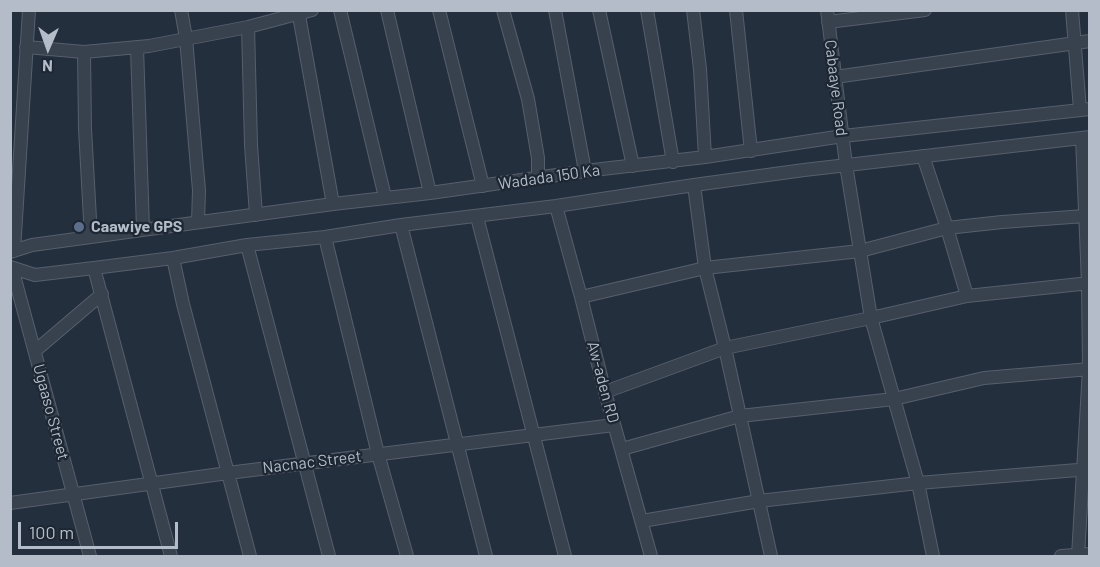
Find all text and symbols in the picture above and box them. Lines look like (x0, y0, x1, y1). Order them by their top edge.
north arrow (18, 18, 78, 78)
street label: Cabaaye Road (821, 39, 851, 137)
text: N (42, 57, 53, 76)
street label: Wadada 150 Ka (497, 160, 601, 194)
place label: Caawiye GPS (91, 217, 182, 237)
marker: Caawiye GPS (72, 220, 86, 234)
street label: Aw-aden RD (583, 339, 623, 425)
street label: Ugaaso Street (29, 362, 73, 462)
street label: Nacnac Street (262, 446, 362, 478)
scale bar (21, 510, 182, 548)
text: 100 m (29, 521, 74, 543)

